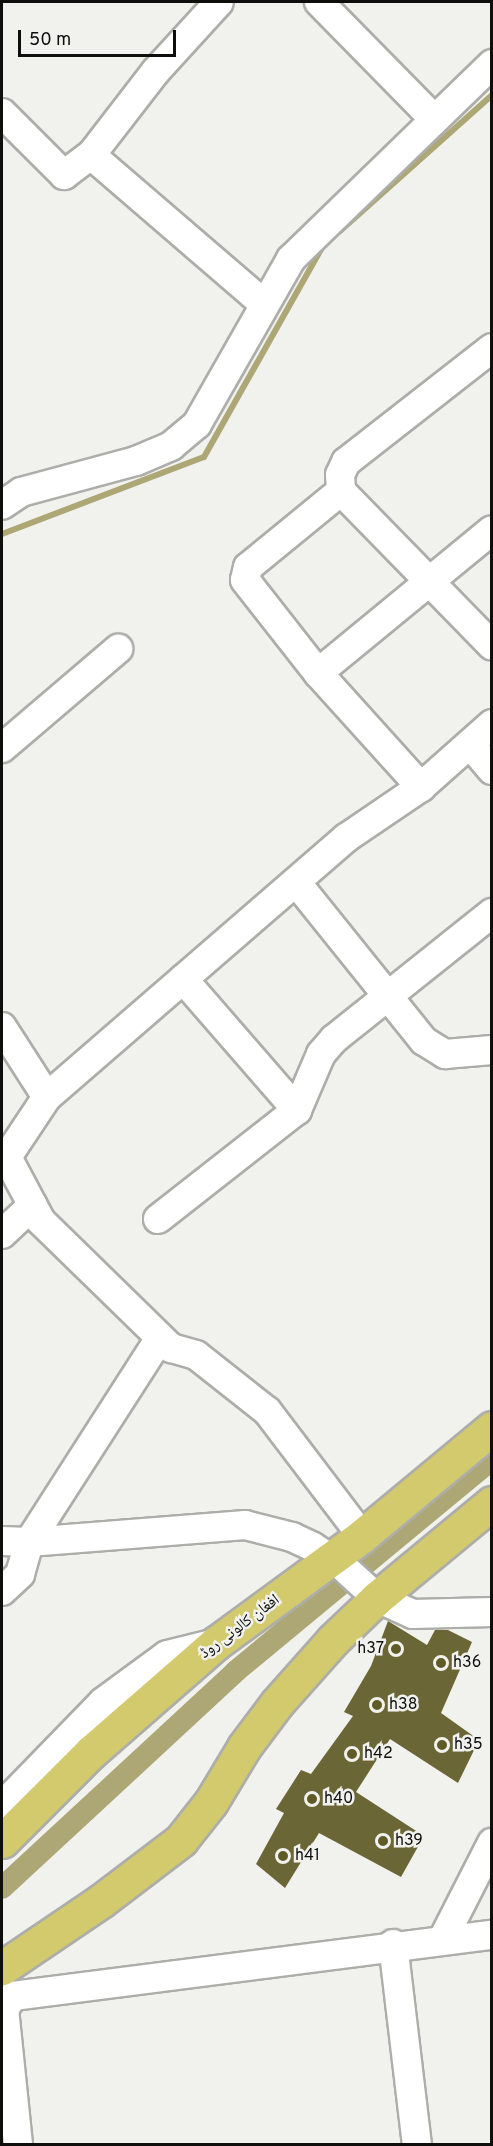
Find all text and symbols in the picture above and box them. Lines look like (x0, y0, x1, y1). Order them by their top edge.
scale bar (21, 18, 178, 56)
text: 50 m (29, 29, 71, 52)
street label: افغان کالونی روڈ (196, 1591, 284, 1663)
place label: h37 (357, 1639, 384, 1659)
marker: h37 (389, 1642, 403, 1656)
place label: h36 (453, 1653, 481, 1673)
marker: h36 (434, 1656, 448, 1670)
place label: h38 (389, 1695, 417, 1715)
marker: h38 (370, 1698, 384, 1712)
place label: h35 (454, 1735, 483, 1755)
marker: h35 (435, 1738, 449, 1752)
place label: h42 (364, 1744, 393, 1764)
marker: h42 (345, 1747, 359, 1761)
place label: h40 (324, 1789, 353, 1809)
marker: h40 (305, 1792, 319, 1806)
place label: h39 (395, 1831, 423, 1851)
marker: h39 (376, 1834, 390, 1848)
place label: h41 (295, 1846, 320, 1866)
marker: h41 (276, 1849, 290, 1863)

